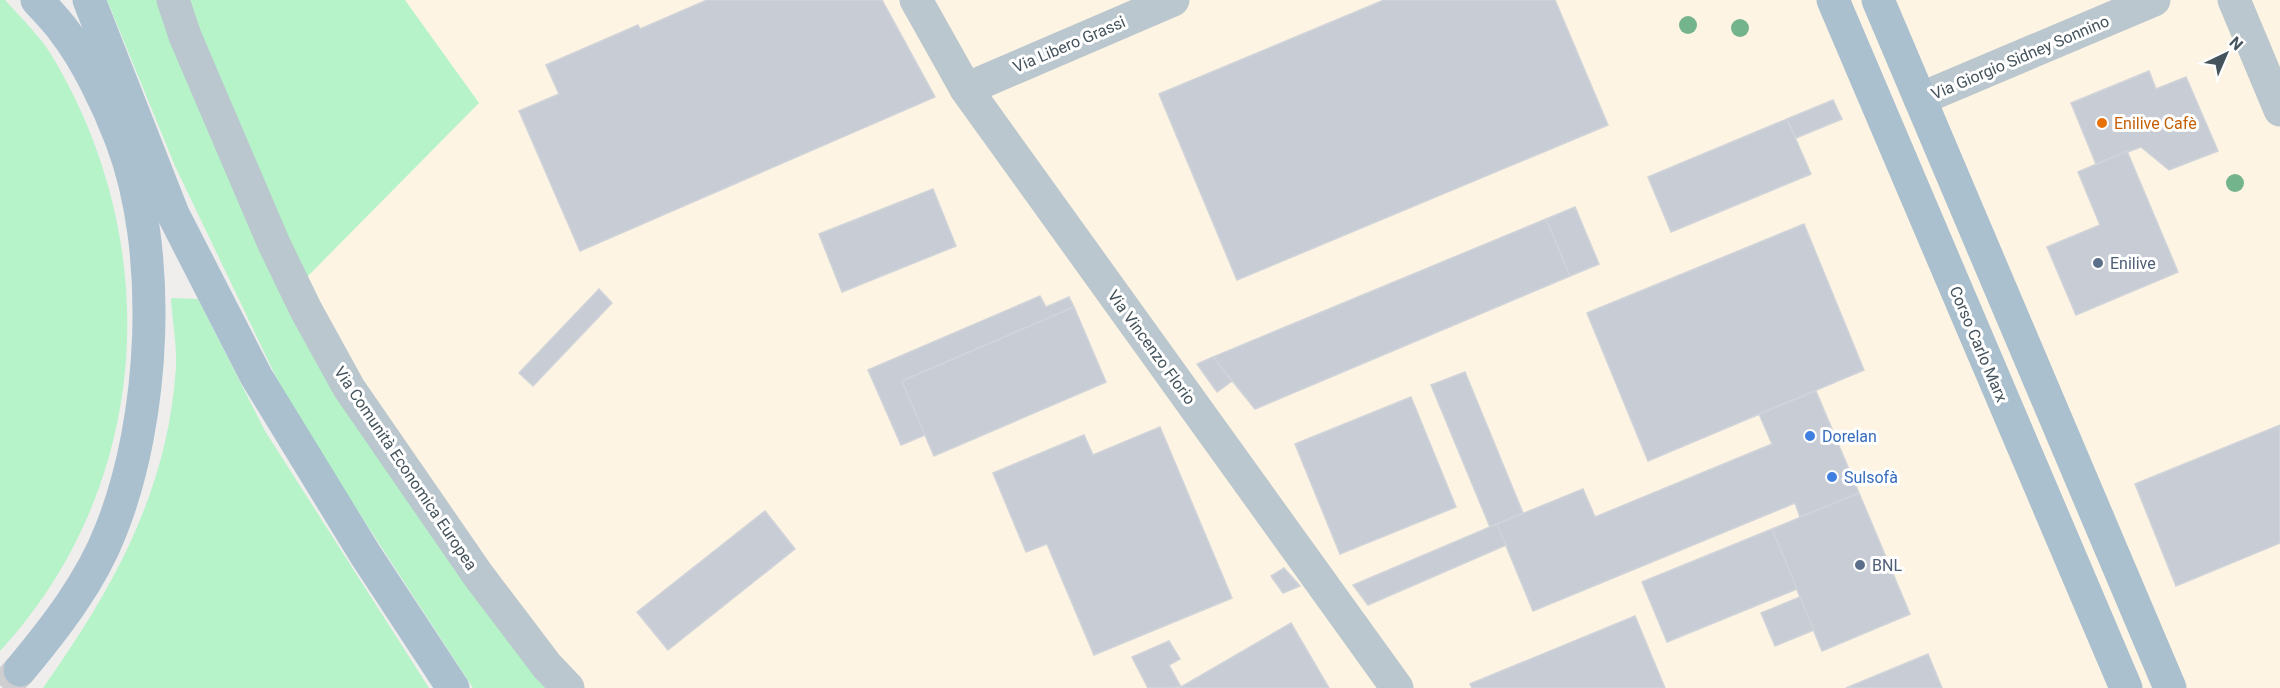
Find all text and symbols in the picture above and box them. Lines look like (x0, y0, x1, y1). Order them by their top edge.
street label: Via Giorgio Sidney Sonnino (1928, 11, 2112, 104)
street label: Via Libero Grassi (1010, 12, 1128, 77)
north arrow (2196, 24, 2256, 84)
text: N (2225, 33, 2247, 54)
place label: Enilive Cafè (2114, 114, 2197, 133)
marker: Enilive Cafè (2095, 116, 2109, 130)
place label: Enilive (2110, 254, 2156, 273)
marker: Enilive (2091, 256, 2105, 270)
street label: Corso Carlo Marx (1946, 283, 2012, 405)
street label: Via Vincenzo Florio (1104, 286, 1199, 408)
street label: Via Comunità Economica Europea (330, 363, 481, 574)
place label: Dorelan (1822, 427, 1877, 446)
marker: Dorelan (1803, 429, 1817, 443)
place label: Sulsofà (1844, 468, 1898, 487)
marker: Sulsofà (1825, 470, 1839, 484)
place label: BNL (1872, 556, 1902, 575)
marker: BNL (1853, 558, 1867, 572)

